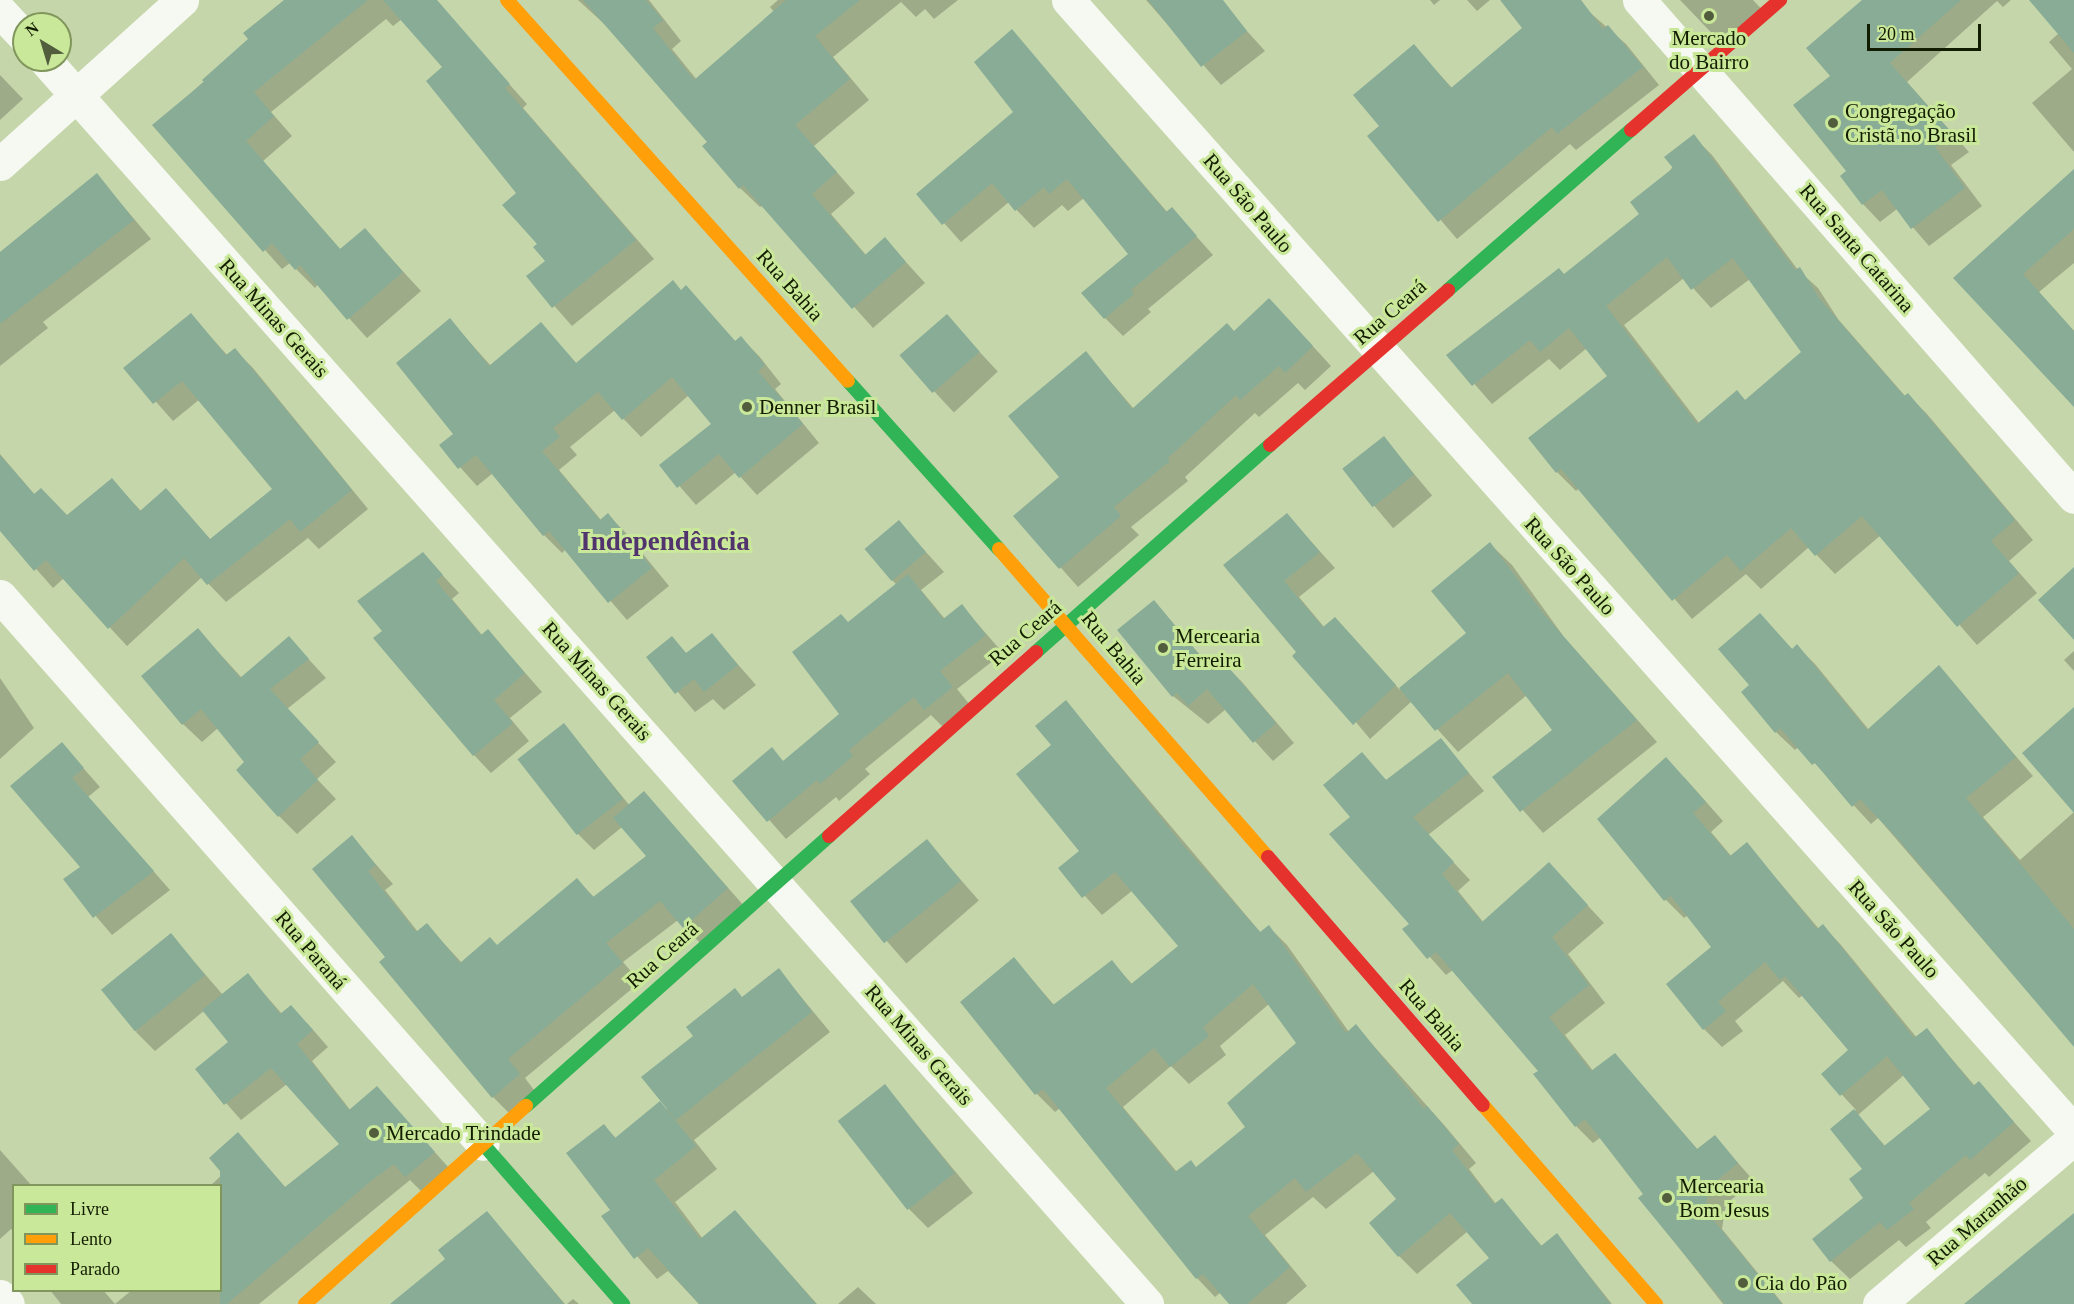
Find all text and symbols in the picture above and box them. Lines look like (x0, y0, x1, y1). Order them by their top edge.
marker: Mercado do Bairro (1702, 9, 1716, 23)
north arrow (12, 12, 72, 72)
scale bar (1870, 12, 1984, 50)
text: N (22, 19, 42, 39)
text: 20 m (1878, 24, 1915, 44)
place label: Mercado do Bairro (1669, 25, 1749, 75)
place label: Congregação Cristã no Brasil (1845, 98, 1977, 148)
marker: Congregação Cristã no Brasil (1826, 116, 1840, 130)
street label: Rua São Paulo (1198, 148, 1298, 258)
street label: Rua Santa Catarina (1794, 179, 1920, 317)
street label: Rua Bahia (751, 244, 829, 326)
street label: Rua Minas Gerais (214, 253, 334, 383)
street label: Rua Ceará (1349, 274, 1431, 350)
place label: Denner Brasil (759, 394, 876, 420)
marker: Denner Brasil (740, 400, 754, 414)
street label: Rua São Paulo (1519, 512, 1621, 620)
district label: Independência (580, 526, 750, 558)
street label: Rua Ceará (984, 595, 1066, 671)
street label: Rua Bahia (1076, 606, 1152, 690)
street label: Rua Minas Gerais (537, 616, 657, 746)
place label: Mercearia Ferreira (1175, 623, 1260, 673)
marker: Mercearia Ferreira (1156, 641, 1170, 655)
street label: Rua São Paulo (1843, 875, 1945, 983)
street label: Rua Paraná (270, 905, 352, 995)
street label: Rua Ceará (621, 916, 703, 994)
street label: Rua Bahia (1394, 974, 1470, 1056)
street label: Rua Minas Gerais (860, 980, 978, 1110)
place label: Mercado Trindade (386, 1120, 541, 1146)
marker: Mercado Trindade (367, 1126, 381, 1140)
street label: Rua Maranhão (1922, 1171, 2032, 1271)
place label: Mercearia Bom Jesus (1679, 1173, 1769, 1223)
legend (12, 1184, 222, 1292)
marker: Mercearia Bom Jesus (1660, 1191, 1674, 1205)
text: Livre (70, 1199, 109, 1219)
text: Lento (70, 1229, 112, 1249)
text: Parado (70, 1259, 120, 1279)
place label: Cia do Pão (1755, 1270, 1847, 1296)
marker: Cia do Pão (1736, 1276, 1750, 1290)

